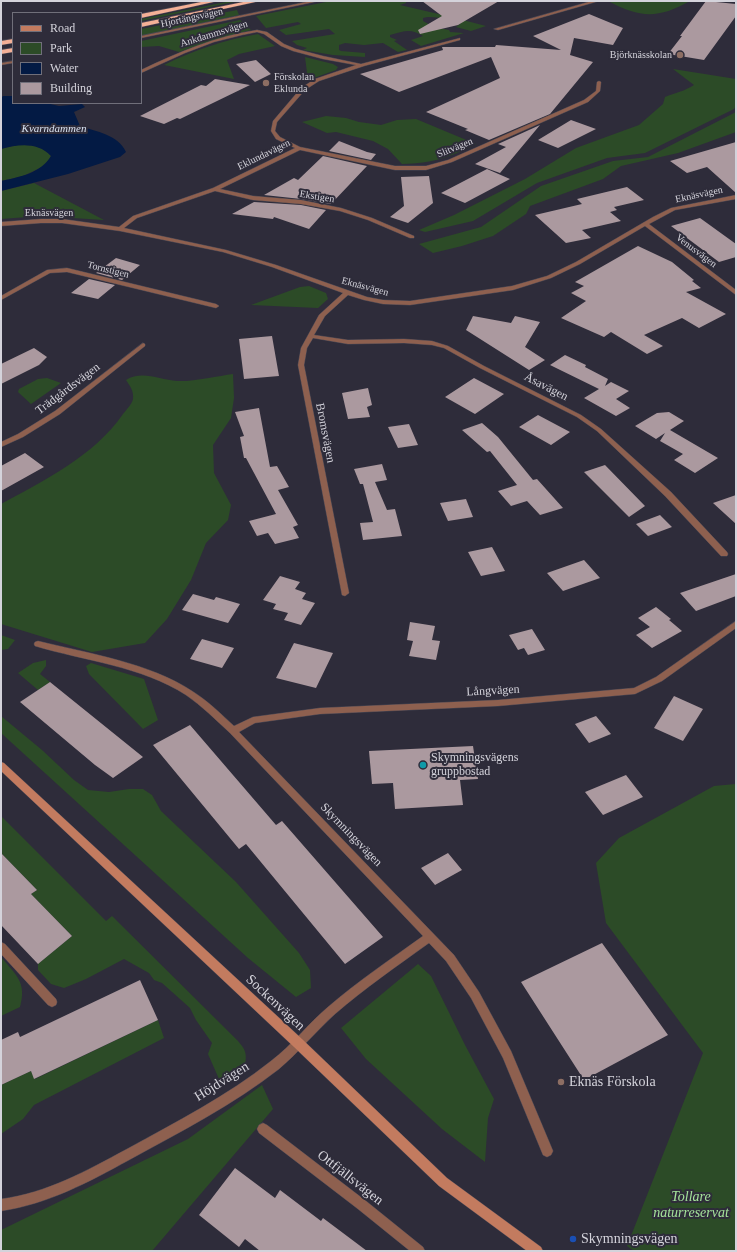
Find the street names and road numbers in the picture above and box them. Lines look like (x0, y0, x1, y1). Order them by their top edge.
street label: Hjortängsvägen (160, 6, 224, 30)
street label: Ankdammsvägen (179, 18, 249, 50)
street label: Slitvägen (435, 135, 475, 161)
street label: Eklundavägen (236, 137, 292, 173)
street label: Eknäsvägen (674, 184, 724, 206)
street label: Ekstigen (299, 188, 335, 206)
street label: Eknäsvägen (25, 207, 73, 219)
street label: Venusvägen (673, 232, 719, 270)
street label: Tornstigen (86, 259, 130, 281)
street label: Eknäsvägen (340, 275, 390, 299)
street label: Trädgårdsvägen (33, 360, 103, 418)
street label: Åsavägen (522, 370, 570, 404)
street label: Bromsvägen (312, 402, 338, 464)
street label: Långvägen (466, 682, 520, 700)
street label: Skymningsvägen (317, 800, 385, 870)
street label: Sockenvägen (242, 971, 308, 1035)
street label: Höjdvägen (192, 1059, 252, 1105)
street label: Ottfjällsvägen (314, 1147, 386, 1209)

